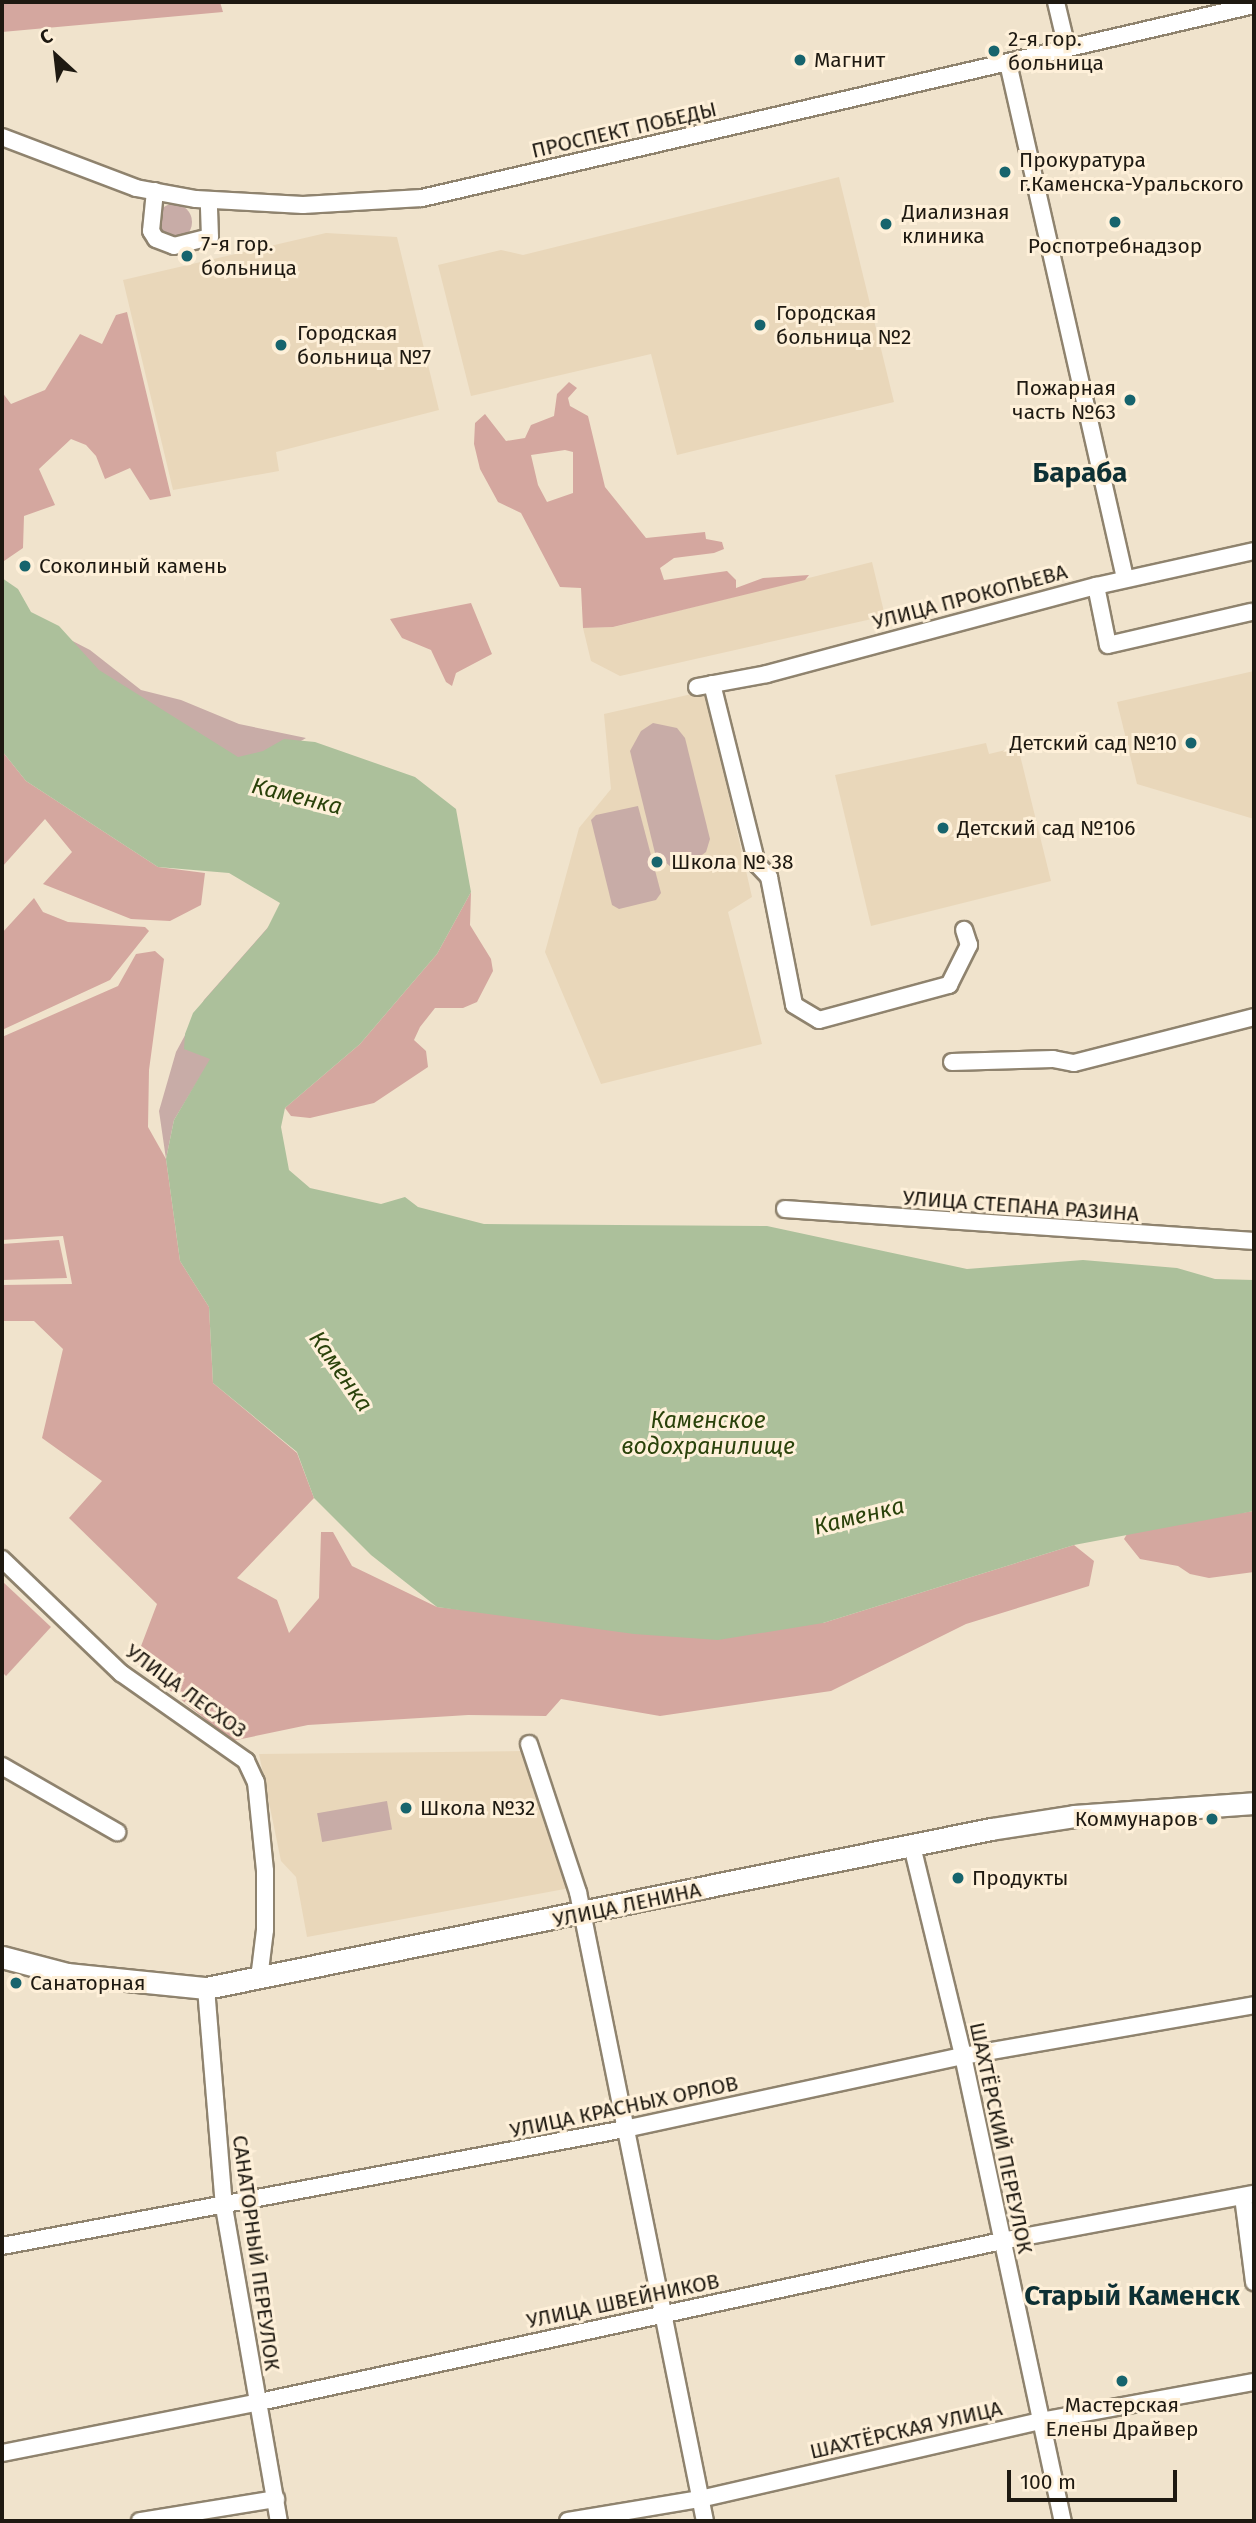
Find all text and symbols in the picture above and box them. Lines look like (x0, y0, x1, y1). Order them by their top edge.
north arrow (21, 21, 91, 91)
text: С (36, 24, 56, 50)
place label: 2-я гор. больница (1008, 26, 1104, 76)
marker: 2-я гор. больница (986, 43, 1002, 59)
place label: Магнит (814, 47, 885, 73)
marker: Магнит (792, 52, 808, 68)
street label: ПРОСПЕКТ ПОБЕДЫ (529, 96, 719, 164)
place label: Прокуратура г.Каменска-Уральского (1019, 147, 1244, 197)
marker: Прокуратура г.Каменска-Уральского (997, 164, 1013, 180)
place label: Диализная клиника (902, 199, 1009, 249)
marker: Диализная клиника (876, 214, 896, 234)
marker: Роспотребнадзор (1107, 214, 1123, 230)
place label: 7-я гор. больница (201, 231, 297, 281)
place label: Роспотребнадзор (1028, 233, 1202, 259)
marker: 7-я гор. больница (179, 248, 195, 264)
place label: Городская больница №2 (776, 300, 911, 350)
marker: Городская больница №2 (750, 315, 770, 335)
place label: Городская больница №7 (297, 320, 431, 370)
marker: Городская больница №7 (271, 335, 291, 355)
place label: Пожарная часть №63 (1012, 375, 1116, 425)
marker: Пожарная часть №63 (1122, 392, 1138, 408)
district label: Бараба (1033, 456, 1127, 490)
place label: Соколиный камень (39, 553, 227, 579)
marker: Соколиный камень (17, 558, 33, 574)
street label: УЛИЦА ПРОКОПЬЕВА (870, 559, 1070, 635)
place label: Детский сад №10 (1010, 730, 1177, 756)
marker: Детский сад №10 (1183, 735, 1199, 751)
water label: Каменка (249, 771, 345, 821)
place label: Детский сад №106 (957, 815, 1135, 841)
marker: Детский сад №106 (935, 820, 951, 836)
place label: Школа № 38 (671, 849, 793, 875)
marker: Школа № 38 (649, 854, 665, 870)
street label: УЛИЦА СТЕПАНА РАЗИНА (902, 1185, 1140, 1227)
water label: Каменка (303, 1325, 379, 1417)
water label: Каменское водохранилище (621, 1406, 795, 1460)
water label: Каменка (811, 1491, 907, 1541)
street label: УЛИЦА ЛЕСХОЗ (121, 1639, 251, 1743)
place label: Школа №32 (420, 1795, 535, 1821)
marker: Школа №32 (398, 1800, 414, 1816)
place label: Коммунаров (1075, 1806, 1198, 1832)
marker: Коммунаров (1204, 1811, 1220, 1827)
place label: Продукты (972, 1865, 1069, 1891)
marker: Продукты (950, 1870, 966, 1886)
street label: УЛИЦА ЛЕНИНА (551, 1877, 703, 1933)
place label: Санаторная (30, 1970, 146, 1996)
marker: Санаторная (8, 1975, 24, 1991)
street label: ШАХТЁРСКИЙ ПЕРЕУЛОК (964, 2020, 1038, 2256)
street label: УЛИЦА КРАСНЫХ ОРЛОВ (508, 2071, 740, 2143)
street label: САНАТОРНЫЙ ПЕРЕУЛОК (227, 2134, 285, 2372)
street label: УЛИЦА ШВЕЙНИКОВ (524, 2268, 722, 2334)
district label: Старый Каменск (1024, 2279, 1240, 2313)
marker: Мастерская Елены Драйвер (1114, 2373, 1130, 2389)
place label: Мастерская Елены Драйвер (1045, 2392, 1199, 2442)
street label: ШАХТЁРСКАЯ УЛИЦА (807, 2396, 1005, 2464)
scale bar (1011, 2456, 1181, 2500)
text: 100 m (1020, 2469, 1076, 2495)

